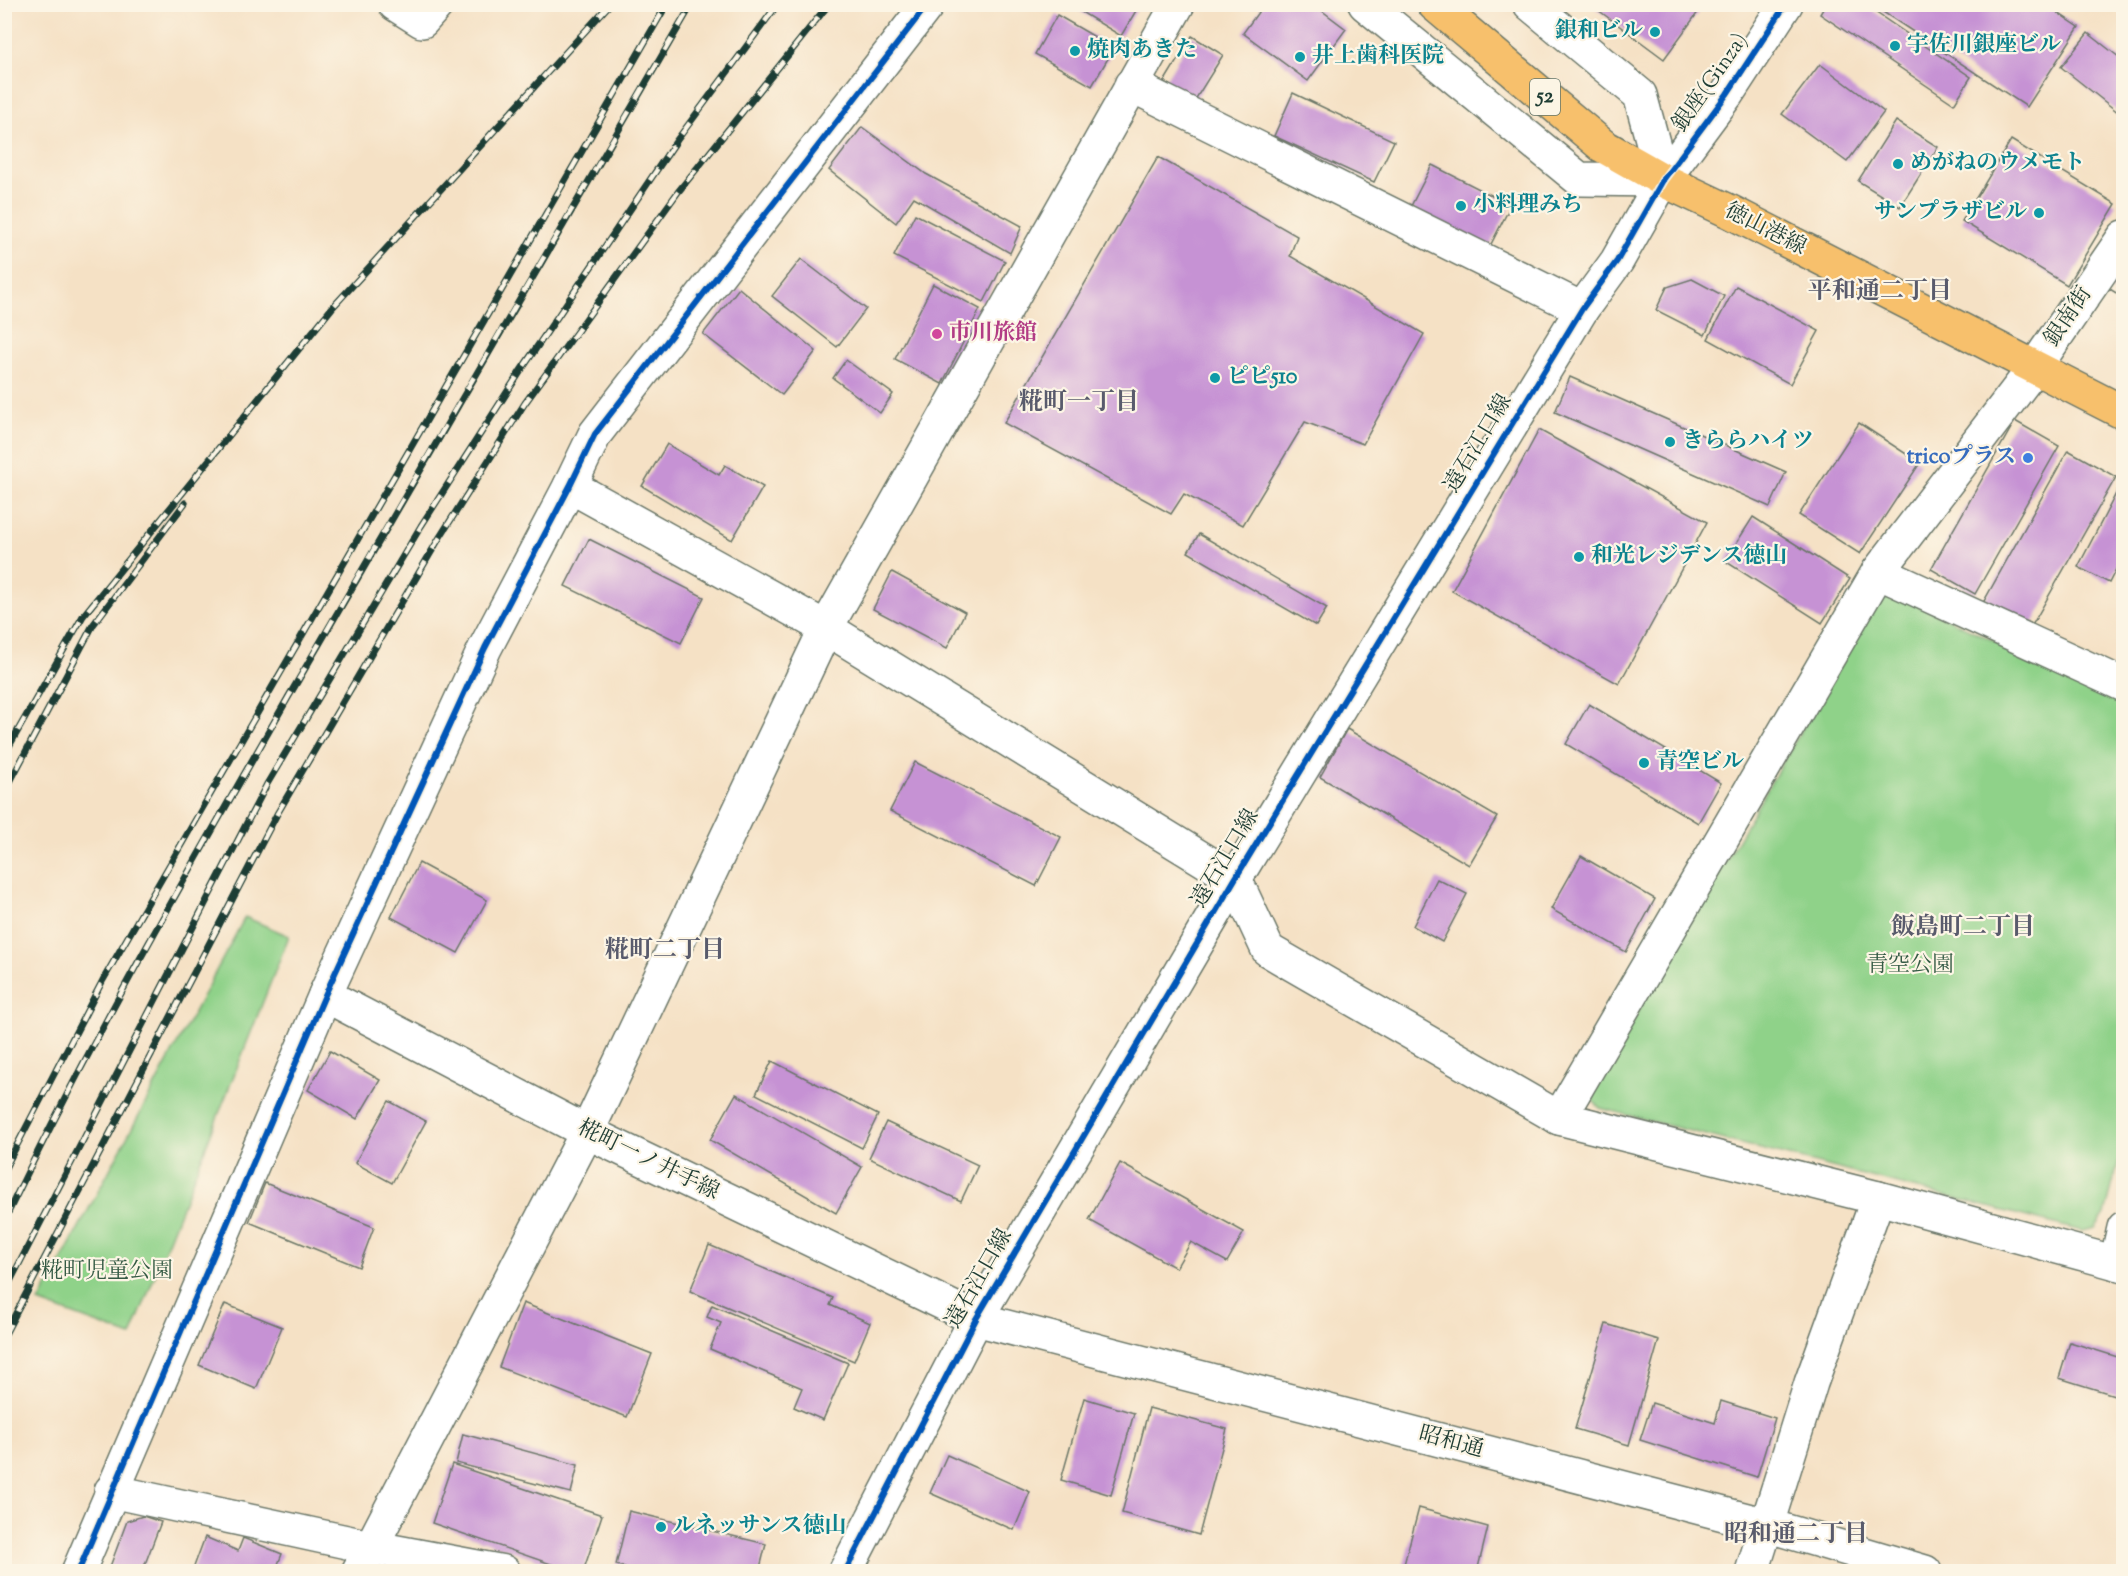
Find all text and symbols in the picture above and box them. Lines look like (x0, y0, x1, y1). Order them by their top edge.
place label: 銀和ビル (1555, 16, 1643, 48)
marker: 銀和ビル (1648, 25, 1662, 39)
street label: 銀座(Ginza) (1665, 27, 1757, 139)
place label: 宇佐川銀座ビル (1907, 30, 2061, 62)
place label: 焼肉あきた (1087, 35, 1197, 67)
marker: 宇佐川銀座ビル (1888, 39, 1902, 53)
place label: 井上歯科医院 (1312, 41, 1444, 73)
marker: 焼肉あきた (1068, 44, 1082, 58)
marker: 井上歯科医院 (1293, 50, 1307, 64)
road number: 52 (1530, 79, 1560, 115)
place label: めがねのウメモト (1910, 148, 2085, 180)
marker: めがねのウメモト (1891, 157, 1905, 171)
place label: 小料理みち (1473, 190, 1583, 222)
street label: 徳山港線 (1719, 196, 1811, 264)
place label: サンプラザビル (1874, 197, 2027, 229)
marker: 小料理みち (1454, 199, 1468, 213)
marker: サンプラザビル (2032, 206, 2046, 220)
district label: 平和通二丁目 (1808, 275, 1952, 309)
street label: 銀南街 (2037, 281, 2101, 353)
place label: 市川旅館 (949, 318, 1037, 350)
marker: 市川旅館 (930, 327, 944, 341)
place label: ピピ510 (1227, 362, 1298, 394)
marker: ピピ510 (1208, 371, 1222, 385)
district label: 糀町一丁目 (1019, 386, 1139, 420)
street label: 遠石江口線 (1437, 389, 1521, 499)
place label: きららハイツ (1682, 426, 1814, 458)
marker: きららハイツ (1663, 435, 1677, 449)
place label: tricoプラス (1907, 442, 2016, 474)
marker: tricoプラス (2021, 451, 2035, 465)
place label: 和光レジデンス徳山 (1591, 541, 1787, 573)
marker: 和光レジデンス徳山 (1572, 550, 1586, 564)
place label: 青空ビル (1656, 747, 1744, 779)
marker: 青空ビル (1637, 756, 1651, 770)
street label: 遠石江口線 (1184, 804, 1268, 914)
district label: 飯島町二丁目 (1891, 911, 2035, 945)
district label: 糀町二丁目 (605, 934, 725, 968)
park label: 青空公園 (1866, 950, 1954, 982)
street label: 椛町一ノ井手線 (572, 1113, 724, 1209)
street label: 遠石江口線 (939, 1223, 1021, 1335)
park label: 糀町児童公園 (41, 1256, 173, 1288)
street label: 昭和通 (1415, 1419, 1487, 1467)
place label: ルネッサンス徳山 (673, 1511, 847, 1543)
district label: 昭和通二丁目 (1724, 1518, 1868, 1552)
marker: ルネッサンス徳山 (654, 1520, 668, 1534)

